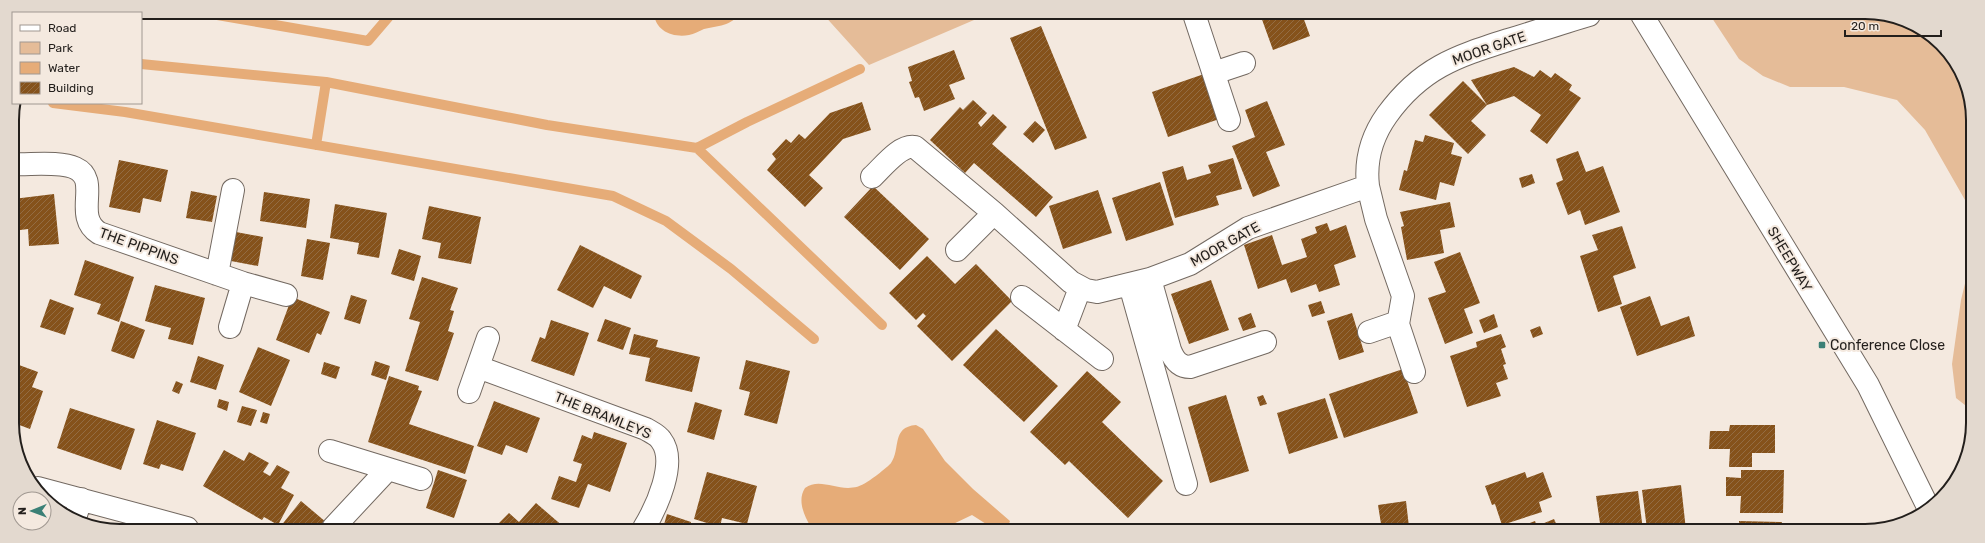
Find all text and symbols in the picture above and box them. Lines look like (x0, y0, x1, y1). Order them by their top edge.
legend (12, 12, 142, 104)
scale bar (1845, 12, 1941, 38)
text: 20 m (1851, 19, 1879, 33)
text: Road (48, 21, 76, 35)
street label: MOOR GATE (1450, 28, 1528, 69)
text: Park (48, 41, 74, 55)
text: Water (48, 61, 80, 75)
text: Building (48, 81, 94, 95)
street label: MOOR GATE (1187, 218, 1263, 271)
street label: THE PIPPINS (97, 224, 181, 269)
street label: SHEEPWAY (1764, 224, 1816, 295)
place label: Conference Close (1830, 337, 1945, 354)
marker: Conference Close (1817, 340, 1827, 350)
street label: THE BRAMLEYS (552, 388, 654, 443)
north arrow (12, 491, 52, 531)
text: N (16, 507, 29, 515)

